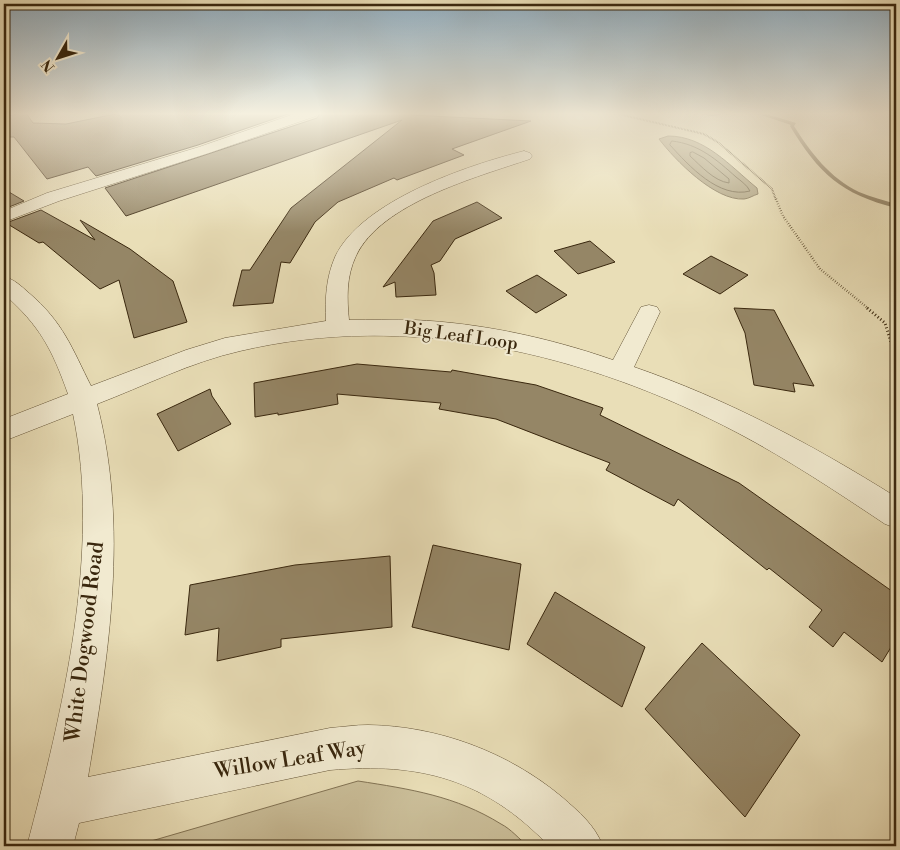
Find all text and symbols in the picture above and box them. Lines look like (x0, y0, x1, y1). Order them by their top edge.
north arrow (32, 32, 82, 82)
text: N (38, 56, 59, 76)
street label: Big Leaf Loop (402, 317, 519, 355)
street label: White Dogwood Road (60, 540, 110, 745)
street label: Willow Leaf Way (211, 735, 369, 785)

